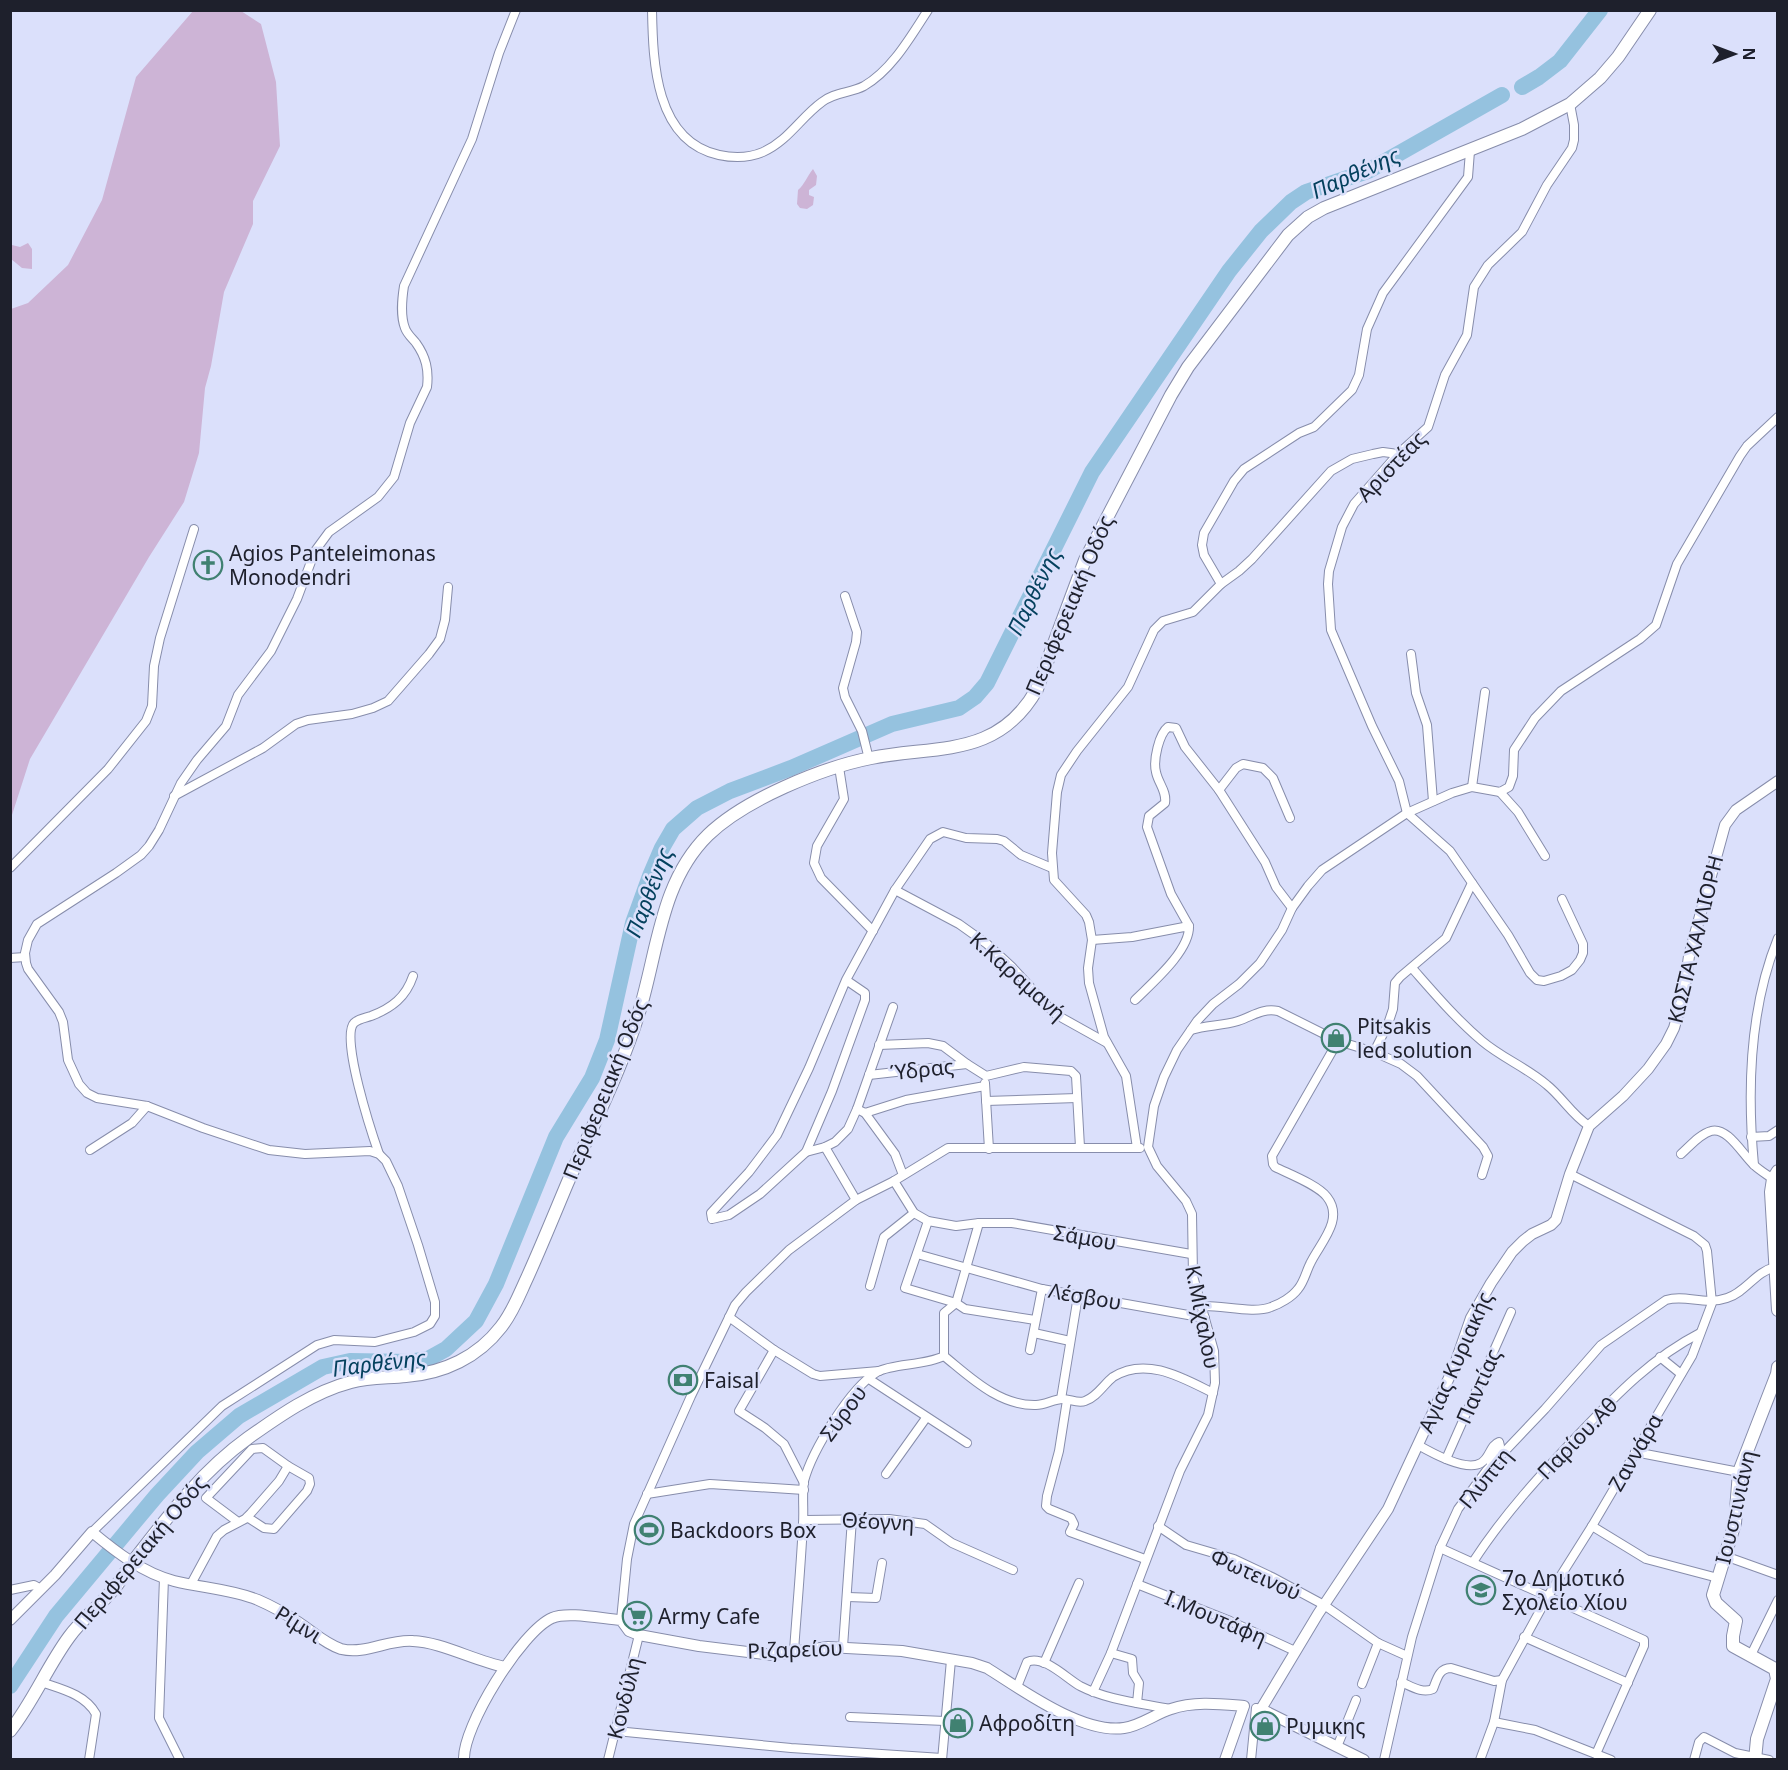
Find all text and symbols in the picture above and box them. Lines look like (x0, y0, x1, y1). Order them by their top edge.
north arrow (1704, 24, 1764, 84)
text: N (1738, 47, 1760, 61)
water label: Παρθένης (1306, 139, 1405, 205)
street label: Αριστέας (1350, 425, 1432, 507)
street label: Περιφερειακή Οδός (1018, 511, 1120, 699)
place label: Agios Panteleimonas Monodendri (229, 539, 436, 591)
water label: Παρθένης (999, 542, 1067, 640)
church icon: Agios Panteleimonas Monodendri (192, 549, 224, 581)
water label: Παρθένης (617, 842, 679, 941)
street label: ΚΩΣΤΑ ΧΑΛΛΙΟΡΗ (1661, 852, 1729, 1026)
street label: Κ.Καραμανή (964, 925, 1072, 1027)
street label: Περιφερειακή Οδός (556, 994, 654, 1184)
place label: Pitsakis led solution (1357, 1012, 1472, 1064)
shop icon: Pitsakis led solution (1320, 1022, 1352, 1054)
street label: Ύδρας (889, 1052, 955, 1086)
street label: Σάμου (1051, 1218, 1119, 1256)
street label: Κ.Μίχαλου (1179, 1263, 1227, 1371)
street label: Λέσβου (1046, 1276, 1124, 1316)
street label: Αγίας Κυριακής (1411, 1287, 1499, 1437)
water label: Παρθένης (330, 1341, 428, 1383)
street label: Παντίας (1449, 1344, 1507, 1428)
bank icon: Faisal (667, 1364, 699, 1396)
place label: Faisal (704, 1366, 759, 1394)
street label: Σύρου (813, 1380, 873, 1446)
street label: Παρίου.Αθ (1531, 1391, 1623, 1485)
street label: Ζαννάρα (1602, 1408, 1668, 1496)
street label: Γλύπτη (1452, 1442, 1518, 1514)
street label: Ιουστινιάνη (1708, 1447, 1762, 1567)
street label: Περιφερειακή Οδός (67, 1469, 213, 1635)
street label: Θέογνη (841, 1505, 915, 1537)
sports icon: Backdoors Box (633, 1514, 665, 1546)
place label: Backdoors Box (670, 1516, 816, 1544)
street label: Φωτεινού (1206, 1542, 1306, 1606)
place label: 7ο Δημοτικό Σχολείο Χίου (1502, 1564, 1628, 1616)
school or university icon: 7ο Δημοτικό Σχολείο Χίου (1465, 1574, 1497, 1606)
street label: Ι.Μουτάφη (1161, 1583, 1271, 1651)
street label: Ρίμνι (270, 1599, 328, 1649)
supermarket icon: Army Cafe (621, 1600, 653, 1632)
place label: Army Cafe (658, 1602, 760, 1630)
street label: Ριζαρείου (747, 1633, 843, 1665)
street label: Κονδύλη (600, 1654, 648, 1742)
shop icon: Αφροδίτη (942, 1707, 974, 1739)
place label: Αφροδίτη (979, 1709, 1075, 1737)
shop icon: Ρυμικης (1249, 1710, 1281, 1742)
place label: Ρυμικης (1286, 1712, 1366, 1740)

